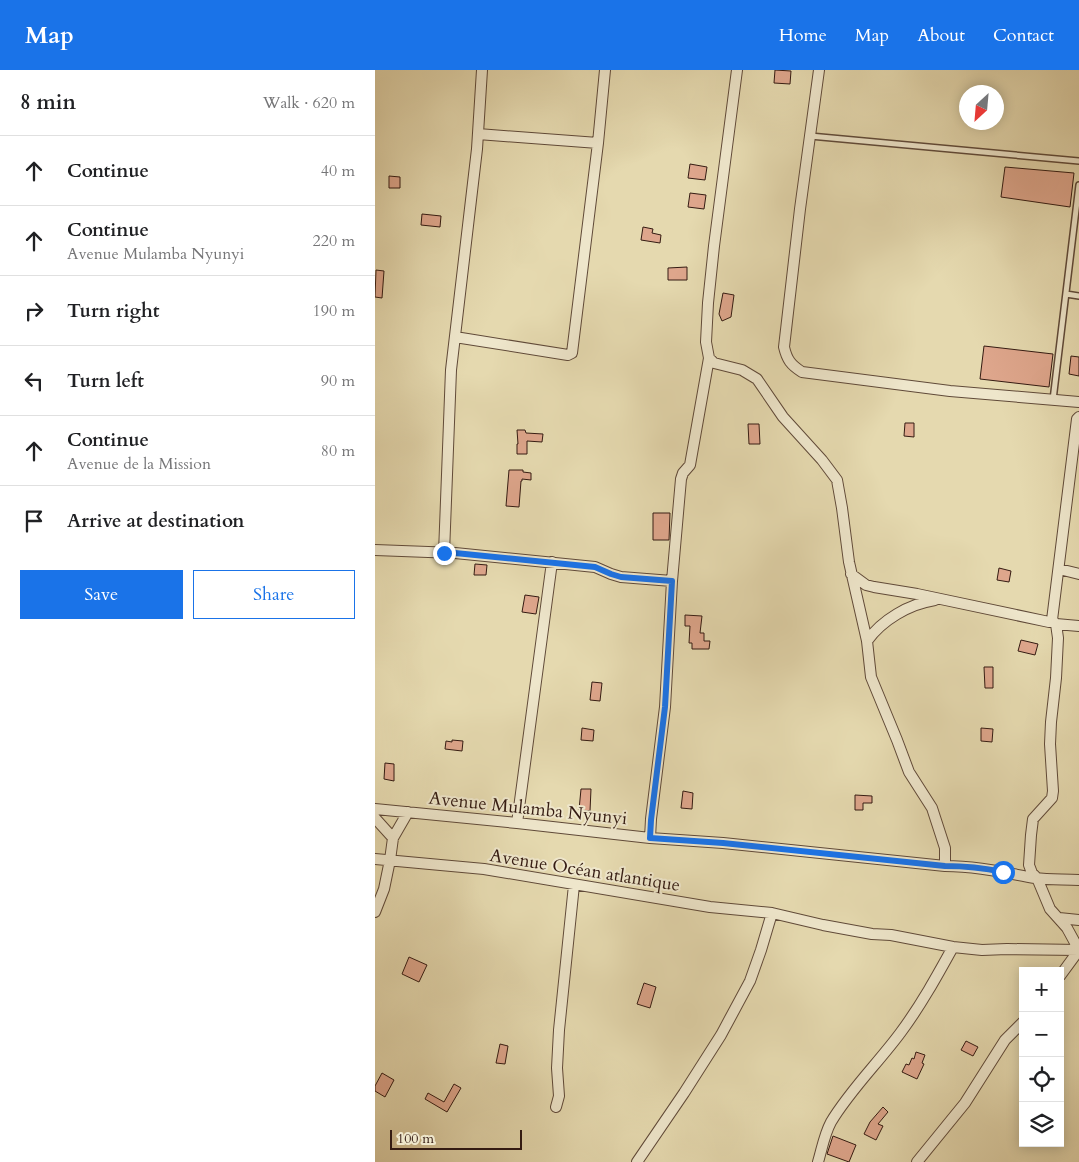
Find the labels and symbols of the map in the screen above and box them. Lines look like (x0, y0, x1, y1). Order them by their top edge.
north arrow (959, 85, 1004, 130)
route end (433, 542, 456, 565)
street label: Avenue Mulamba Nyunyi (427, 786, 628, 831)
street label: Avenue Océan atlantique (488, 843, 682, 898)
route start (992, 861, 1015, 884)
scale bar (390, 1127, 523, 1150)

